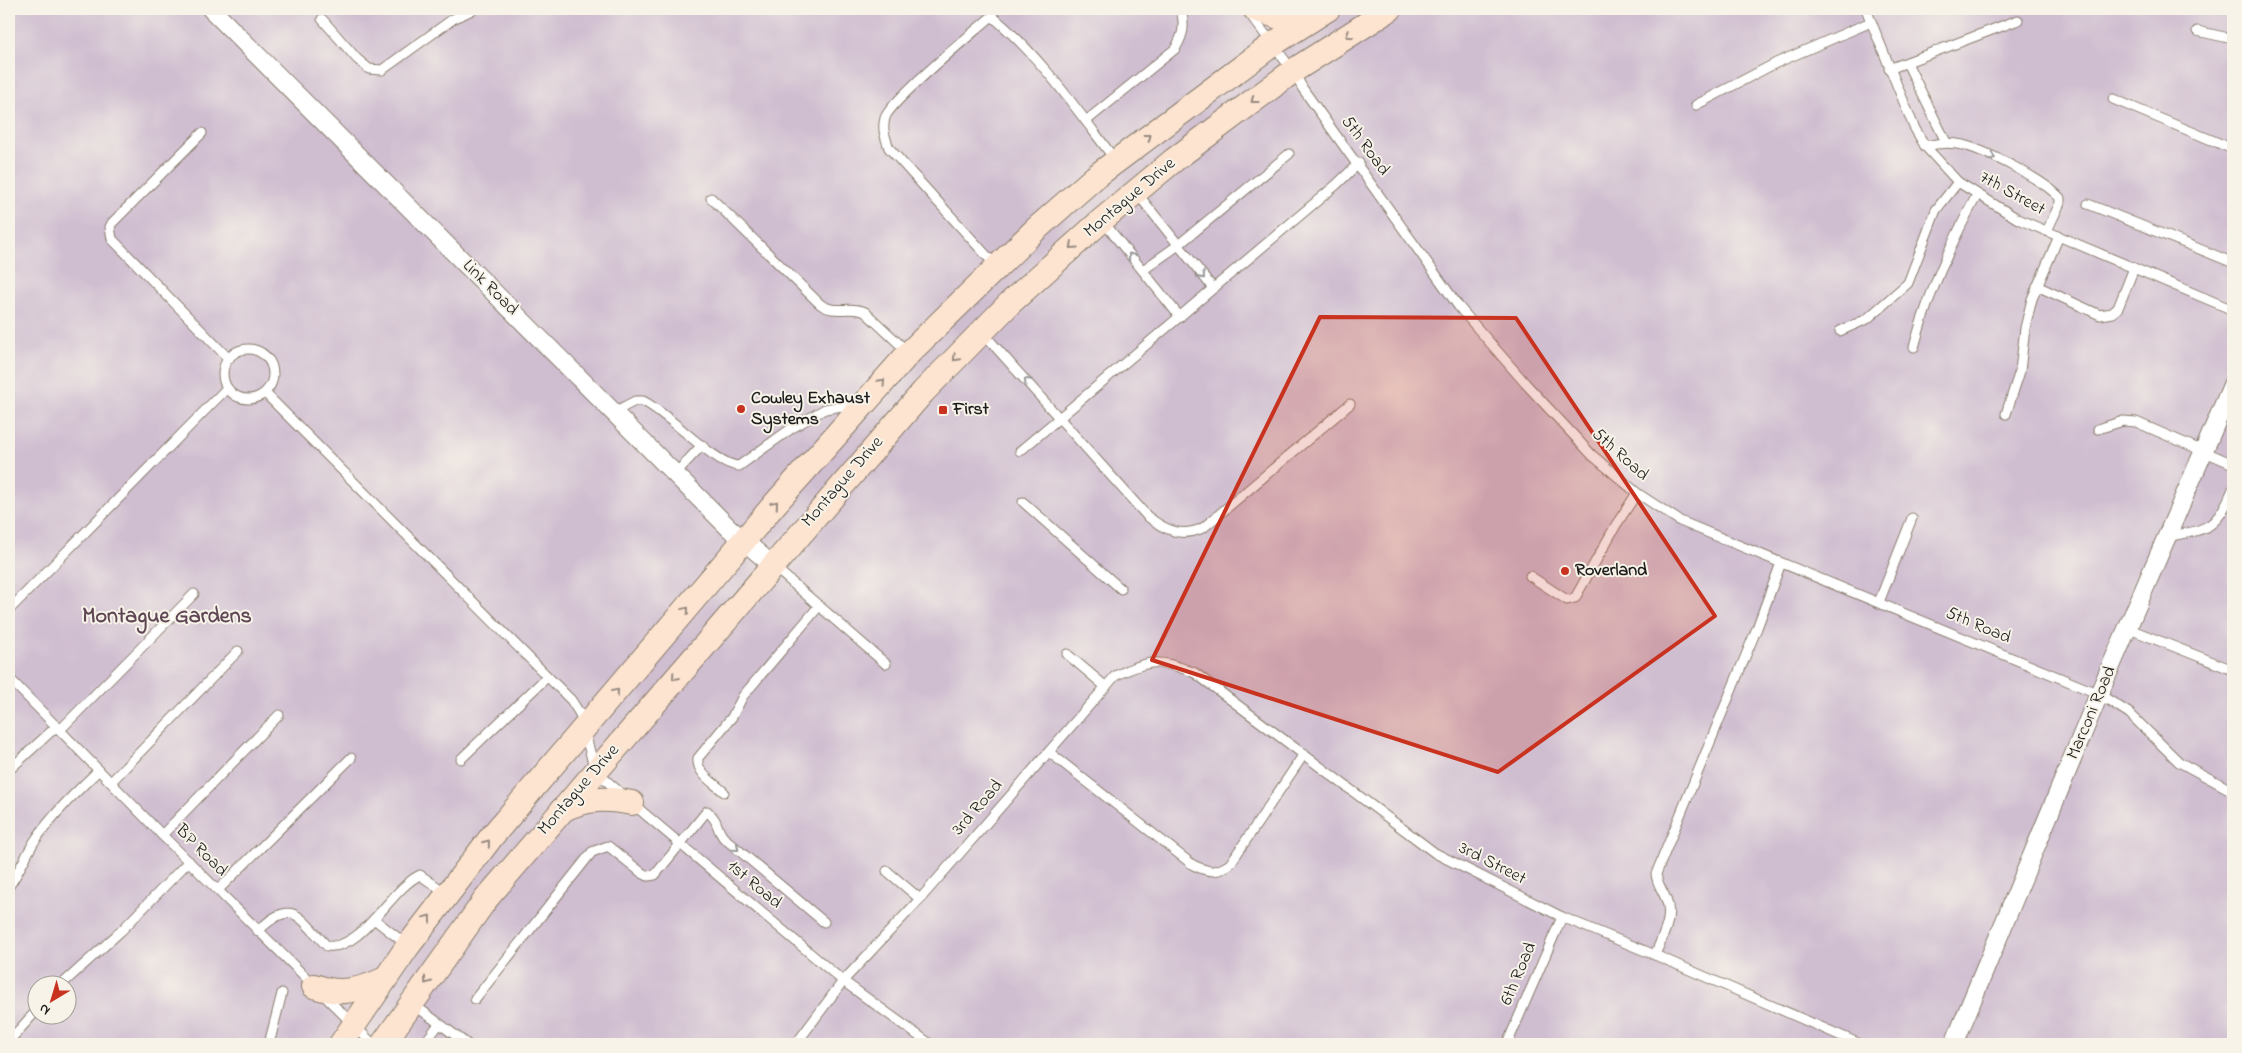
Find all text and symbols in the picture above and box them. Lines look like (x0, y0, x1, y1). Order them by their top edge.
one-way arrow (1345, 29, 1355, 38)
one-way arrow (1250, 94, 1260, 103)
street label: 5th Road (1334, 111, 1396, 181)
one-way arrow (1142, 135, 1151, 143)
street label: Montague Drive (1078, 151, 1183, 245)
one-way arrow (1986, 151, 1995, 161)
street label: 7th Street (1974, 165, 2050, 223)
one-way arrow (1070, 240, 1079, 249)
one-way arrow (1129, 253, 1137, 262)
street label: Link Road (456, 254, 524, 322)
one-way arrow (1196, 270, 1205, 279)
one-way arrow (952, 352, 961, 361)
one-way arrow (1024, 377, 1033, 386)
one-way arrow (876, 379, 885, 388)
place label: Cowley Exhaust Systems (751, 386, 871, 434)
place label: First (952, 397, 990, 423)
marker: Cowley Exhaust Systems (735, 403, 747, 415)
marker: First (937, 404, 949, 416)
street label: 5th Road (1586, 422, 1654, 488)
street label: Montague Drive (796, 430, 891, 534)
one-way arrow (769, 501, 778, 510)
place label: Roverland (1575, 558, 1648, 584)
marker: Roverland (1559, 565, 1571, 577)
district label: Montague Gardens (82, 601, 252, 634)
street label: 5th Road (1941, 601, 2015, 651)
one-way arrow (680, 607, 688, 616)
street label: Marconi Road (2061, 662, 2123, 764)
one-way arrow (672, 672, 681, 681)
one-way arrow (610, 689, 619, 698)
street label: Montague Drive (532, 738, 627, 842)
street label: 3rd Road (946, 774, 1010, 842)
street label: BP Road (168, 818, 233, 883)
street label: 3rd Street (1454, 836, 1530, 892)
one-way arrow (481, 840, 489, 849)
one-way arrow (730, 842, 739, 850)
street label: 1st Road (721, 854, 787, 916)
one-way arrow (423, 915, 431, 924)
street label: 6th Road (1494, 938, 1544, 1010)
one-way arrow (424, 975, 433, 985)
north arrow (28, 976, 78, 1026)
text: N (35, 998, 55, 1020)

